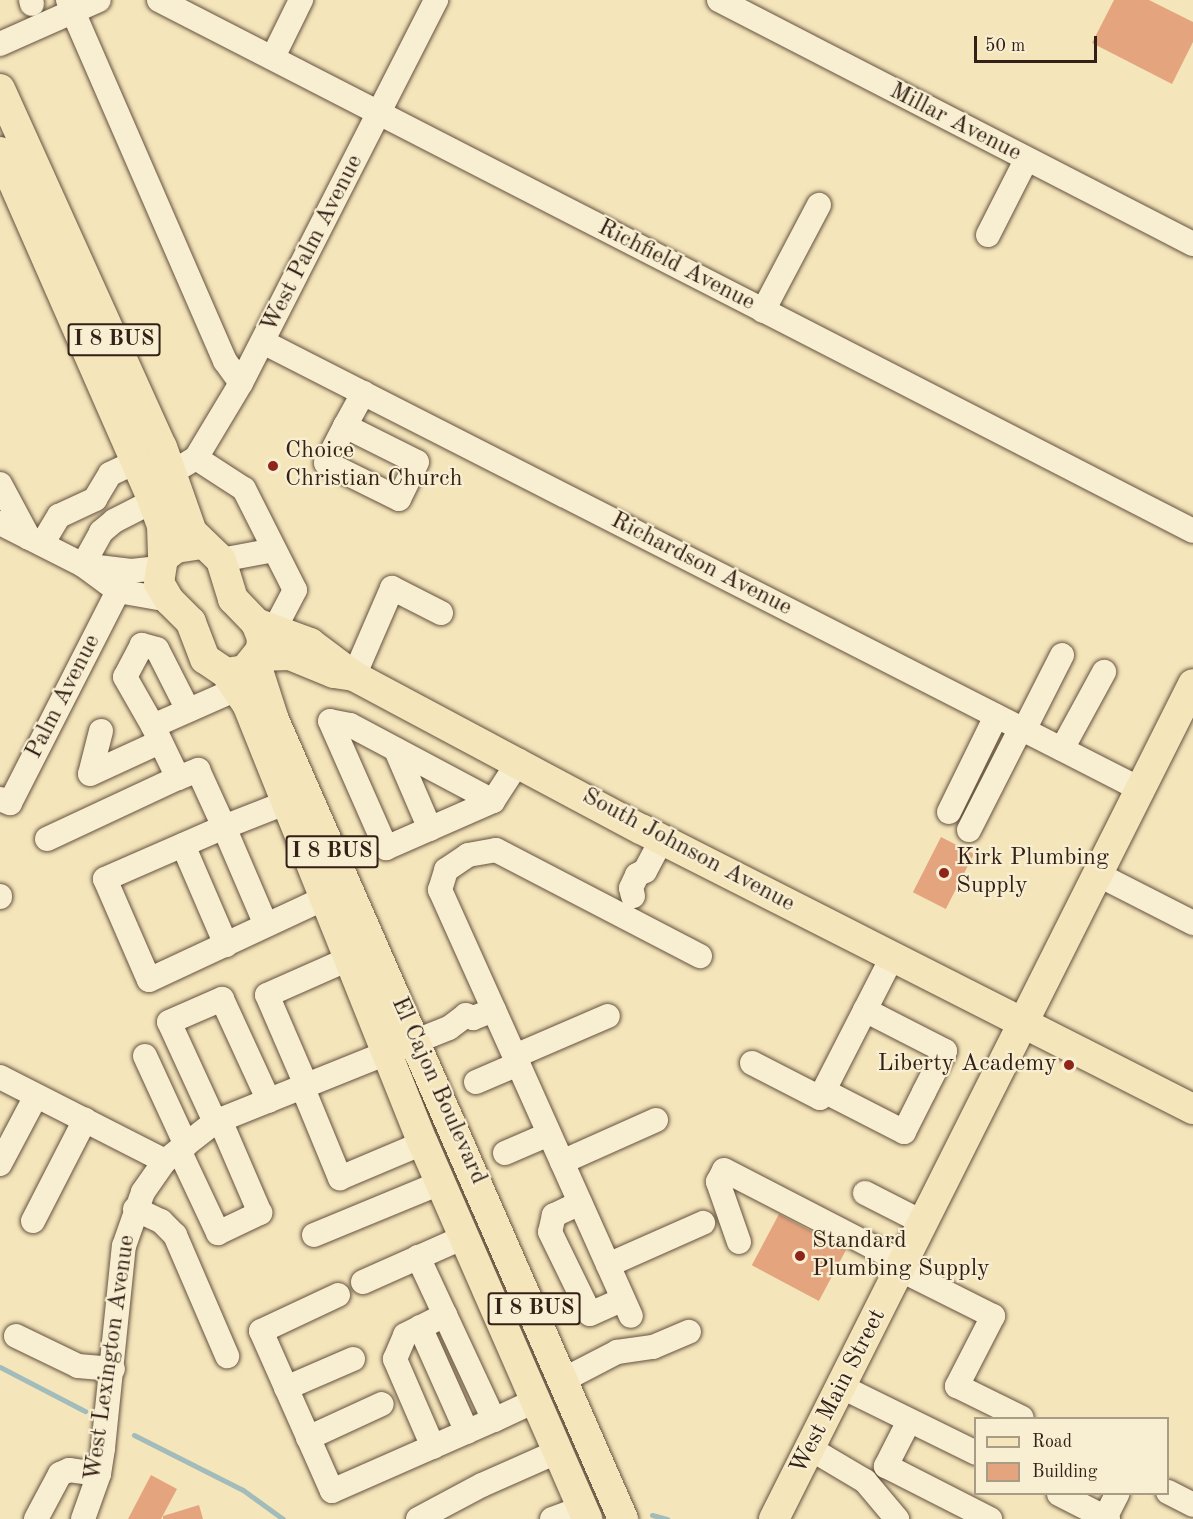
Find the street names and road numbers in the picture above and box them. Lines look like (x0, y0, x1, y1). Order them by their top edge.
street label: Millar Avenue (884, 77, 1026, 169)
street label: West Palm Avenue (256, 150, 370, 338)
street label: Richfield Avenue (592, 214, 760, 318)
road number: I 8 BUS (68, 321, 160, 359)
street label: Richardson Avenue (606, 507, 796, 623)
street label: Palm Avenue (20, 630, 108, 764)
street label: South Johnson Avenue (577, 783, 799, 919)
road number: I 8 BUS (286, 833, 378, 871)
street label: El Cajon Boulevard (384, 993, 492, 1189)
street label: West Lexington Avenue (79, 1233, 143, 1483)
road number: I 8 BUS (488, 1290, 580, 1328)
street label: West Main Street (785, 1305, 893, 1479)

